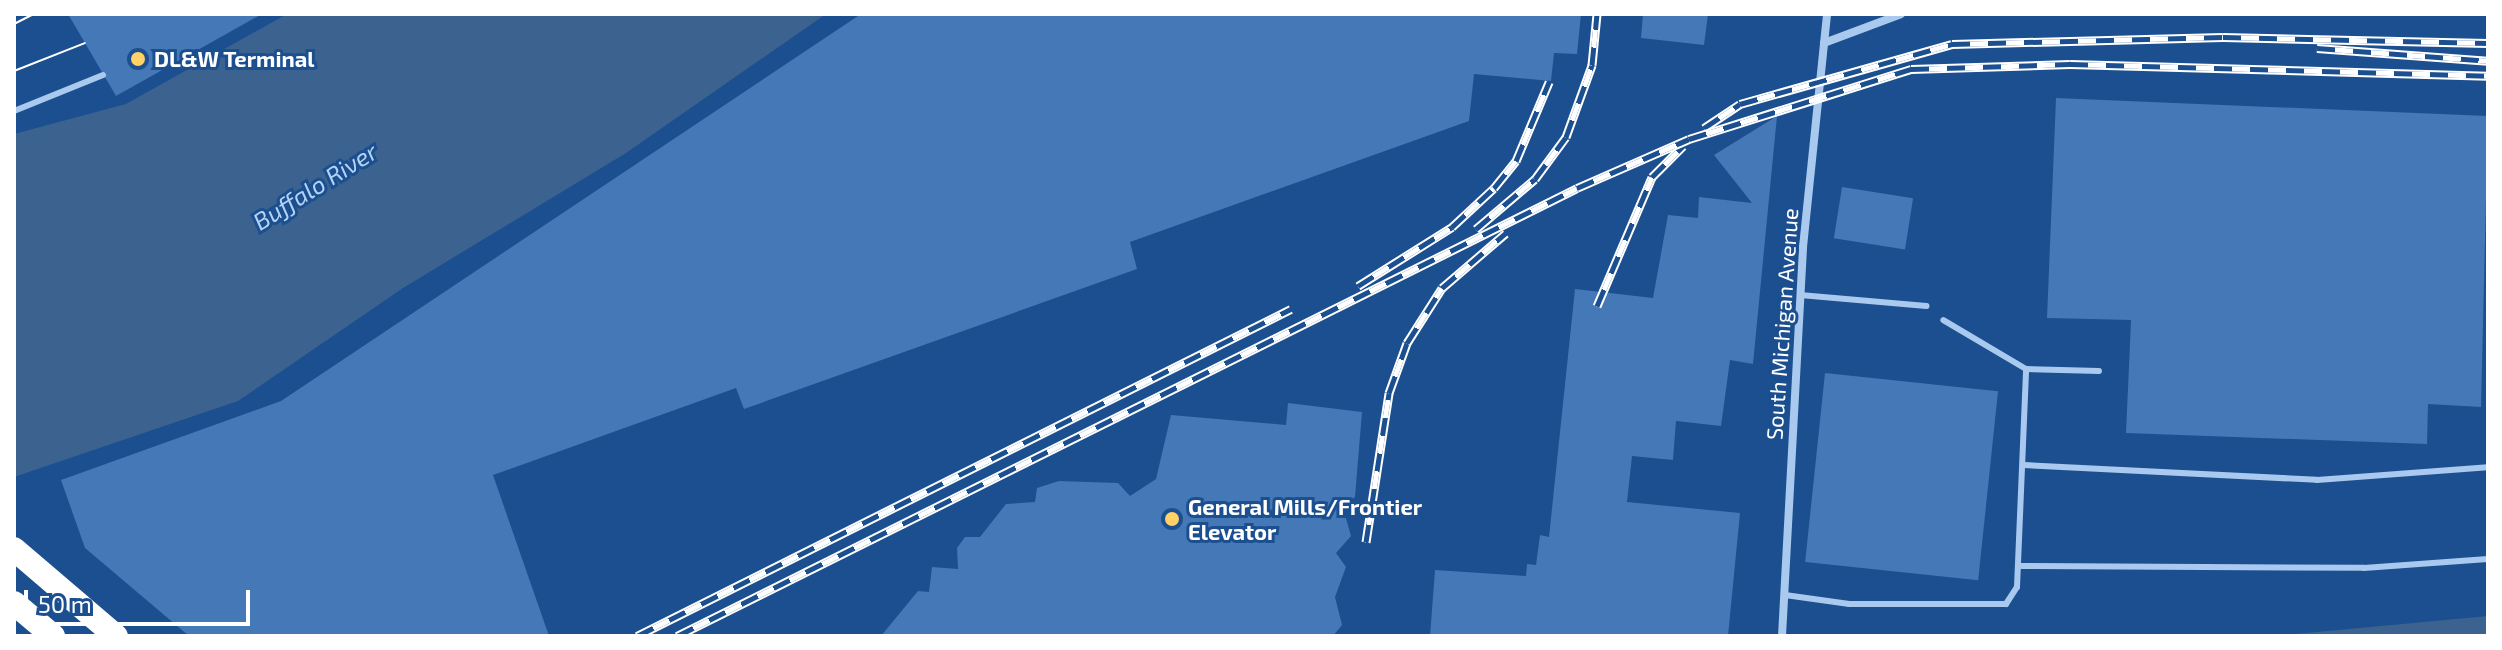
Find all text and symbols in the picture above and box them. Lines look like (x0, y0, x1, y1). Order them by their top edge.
place label: DL&W Terminal (154, 46, 315, 72)
marker: DL&W Terminal (129, 50, 147, 68)
water label: Buffalo River (248, 136, 382, 236)
street label: South Michigan Avenue (1761, 207, 1803, 441)
place label: General Mills/Frontier Elevator (1188, 493, 1423, 544)
marker: General Mills/Frontier Elevator (1163, 510, 1181, 528)
scale bar (28, 574, 254, 624)
text: 50 m (38, 589, 92, 618)

